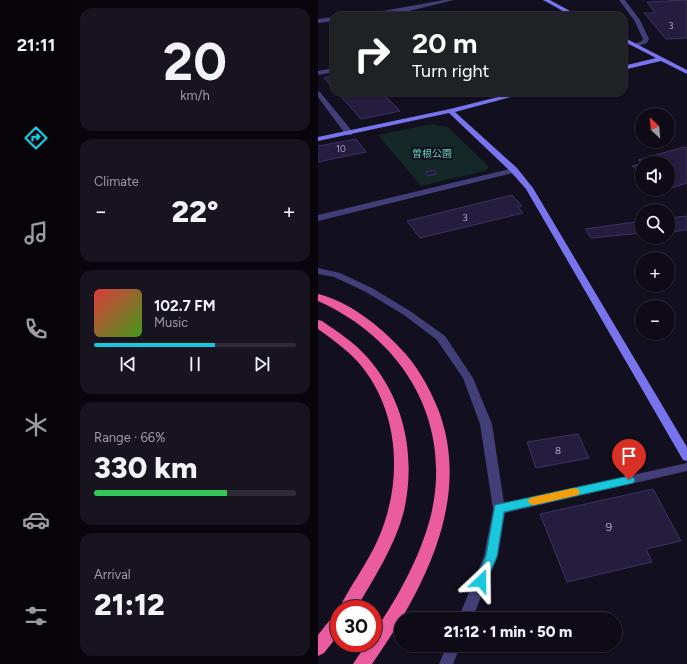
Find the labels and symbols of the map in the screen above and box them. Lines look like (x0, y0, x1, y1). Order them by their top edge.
house number: 3 (669, 20, 674, 31)
north arrow (635, 108, 675, 148)
house number: 10 (336, 143, 346, 154)
park label: 曽根公園 (412, 147, 452, 160)
house number: 3 (462, 211, 468, 224)
pin (612, 439, 646, 480)
house number: 8 (555, 444, 561, 457)
house number: 9 (606, 520, 613, 534)
position arrow (460, 560, 502, 602)
speed limit sign: 30 (330, 600, 382, 652)

